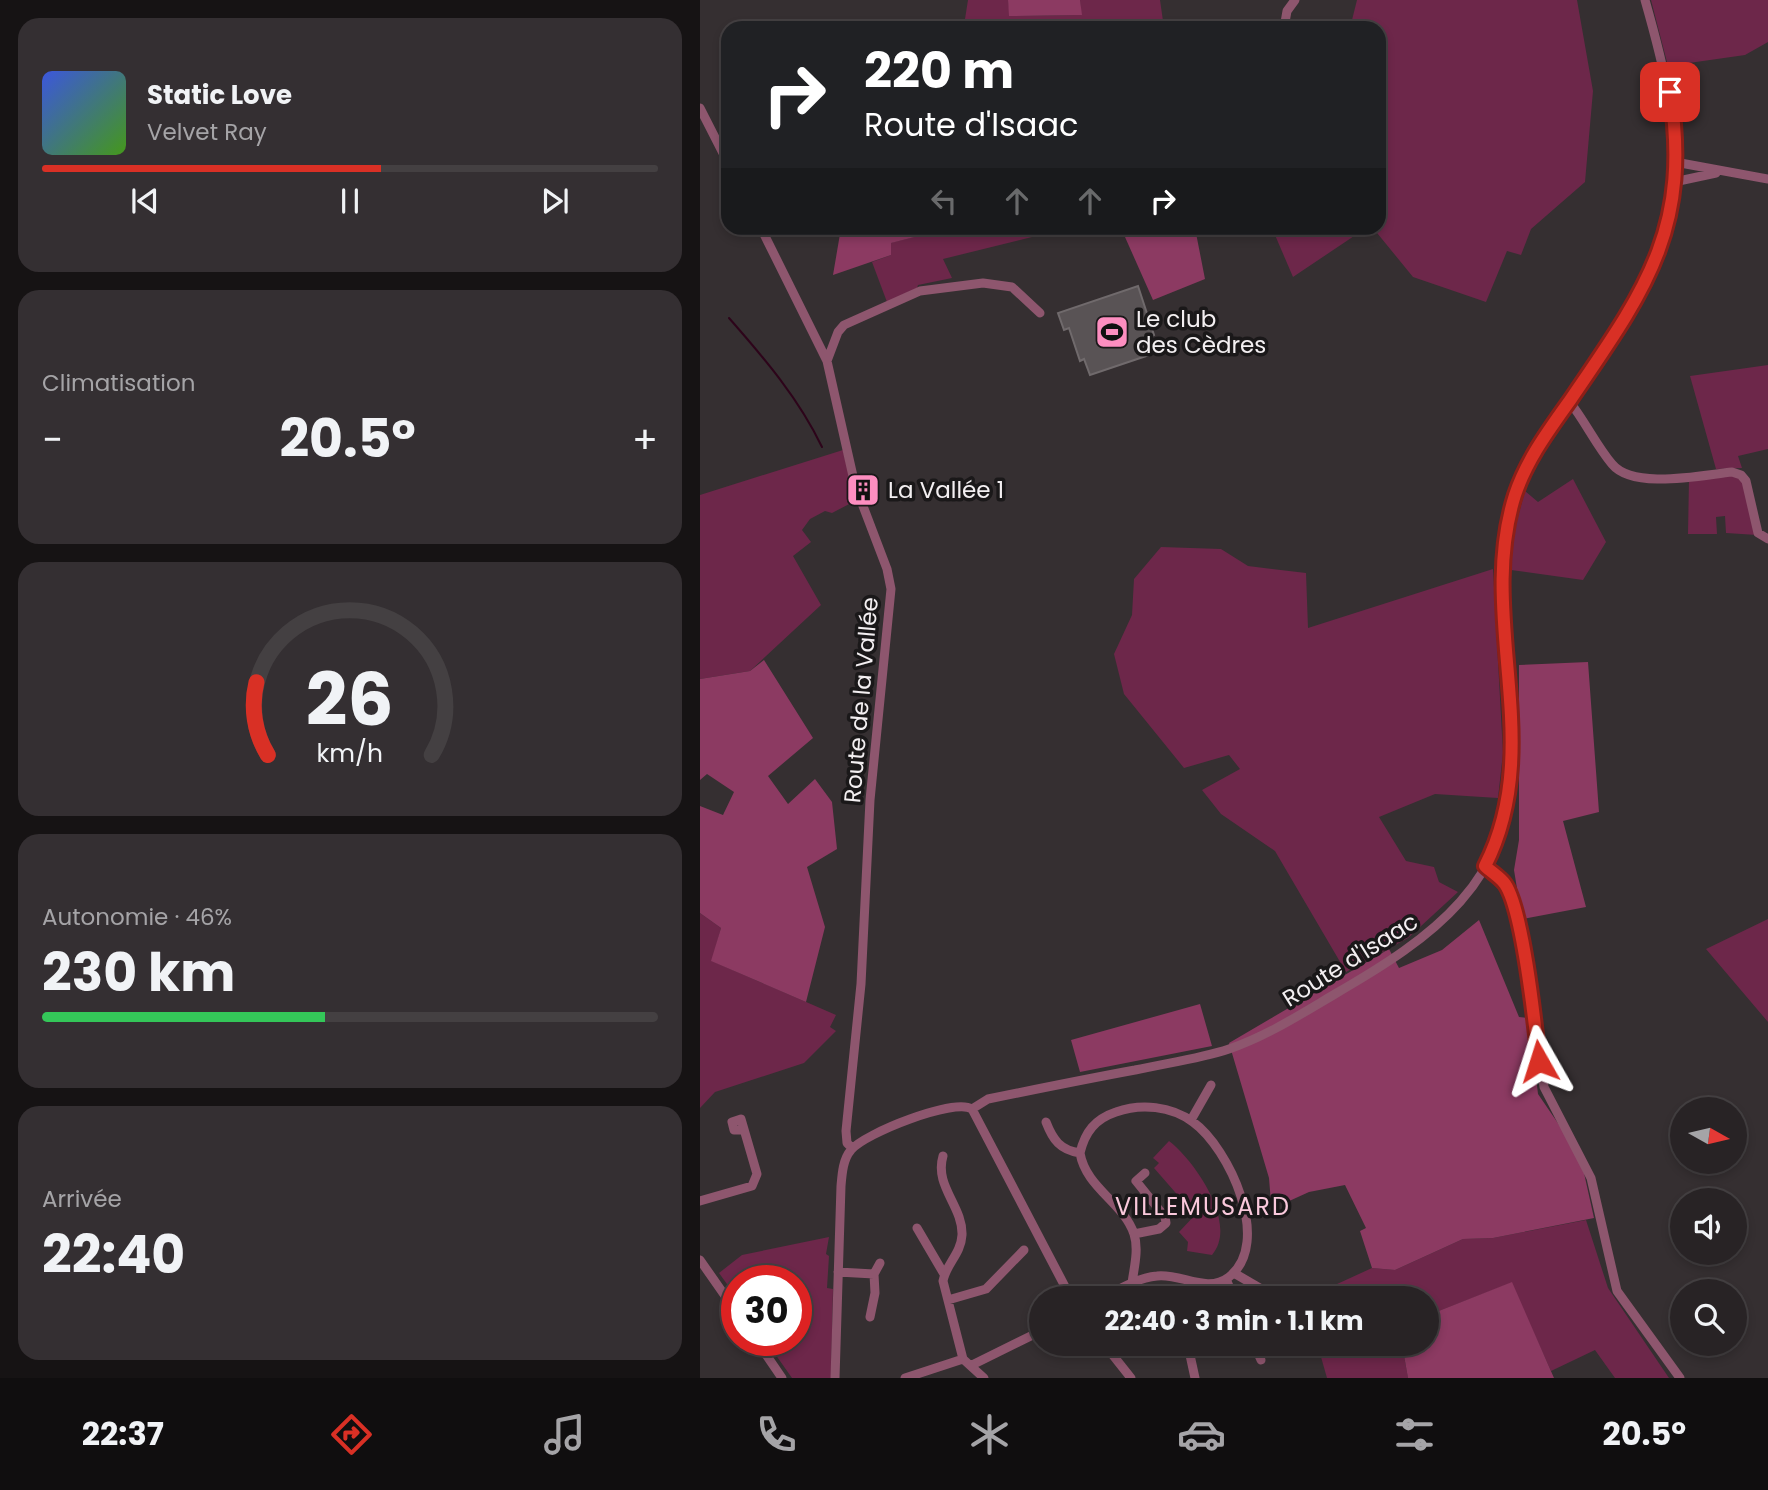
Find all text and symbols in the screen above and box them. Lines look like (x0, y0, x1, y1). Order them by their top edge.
text: 220 m (864, 37, 1014, 105)
icon: right (749, 49, 840, 140)
pin (1640, 62, 1700, 122)
icon: arrive (1651, 73, 1689, 111)
text: Static Love (147, 77, 292, 113)
text: Route d'Isaac (864, 102, 1078, 147)
text: Velvet Ray (147, 116, 267, 148)
icon: previous (126, 182, 164, 220)
icon: pause (331, 182, 369, 220)
icon: next (536, 182, 574, 220)
icon: left (925, 182, 963, 220)
icon: ahead (998, 182, 1036, 220)
icon: ahead (1071, 182, 1109, 220)
icon: right (1144, 182, 1182, 220)
place label: Le club des Cèdres (1136, 303, 1266, 361)
sports icon: Le club des Cèdres (1093, 313, 1131, 351)
text: Climatisation (42, 367, 195, 399)
text: 20.5° (279, 402, 416, 475)
text: − (42, 413, 63, 466)
text: + (632, 413, 658, 466)
building icon: La Vallée 1 (844, 471, 882, 509)
place label: La Vallée 1 (888, 474, 1004, 506)
street label: Route de la Vallée (836, 596, 886, 804)
text: 26 (306, 649, 394, 750)
text: km/h (317, 736, 383, 771)
text: Autonomie · 46% (42, 901, 232, 933)
street label: Route d'Isaac (1276, 906, 1424, 1014)
text: 230 km (42, 936, 235, 1009)
position arrow (1502, 1024, 1576, 1098)
north arrow (1670, 1097, 1746, 1174)
map controls (1670, 1097, 1747, 1356)
text: Arrivée (42, 1183, 122, 1215)
button: sound (1670, 1188, 1747, 1265)
district label: VILLEMUSARD (1115, 1190, 1291, 1223)
text: 22:40 (42, 1218, 185, 1291)
speed limit sign: 30 (721, 1265, 812, 1356)
button: search (1670, 1279, 1747, 1356)
text: 22:40 · 3 min · 1.1 km (1104, 1303, 1364, 1339)
icon: directions (327, 1410, 376, 1459)
icon: music (540, 1410, 589, 1459)
icon: phone (752, 1410, 801, 1459)
icon: climate (965, 1410, 1014, 1459)
icon: car (1177, 1410, 1226, 1459)
icon: filters (1390, 1410, 1439, 1459)
text: 22:37 (82, 1411, 164, 1456)
text: 20.5° (1602, 1411, 1686, 1456)

